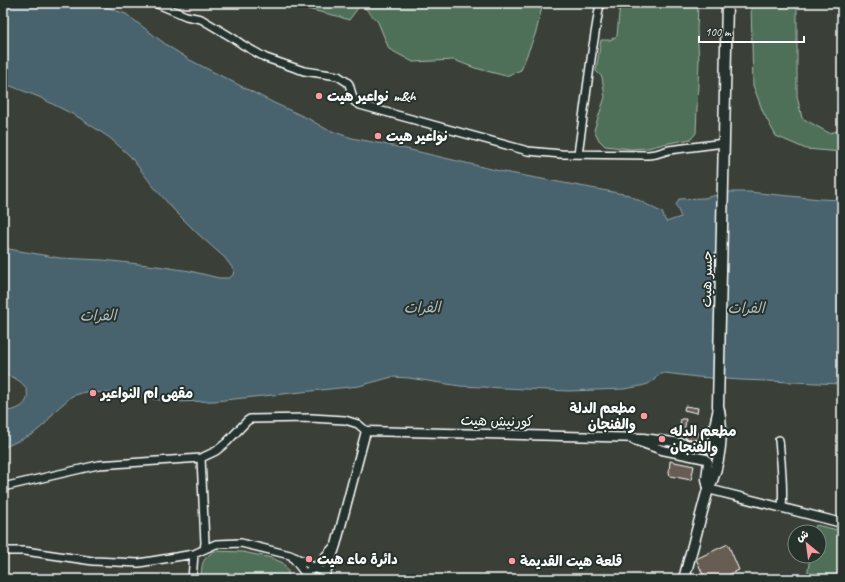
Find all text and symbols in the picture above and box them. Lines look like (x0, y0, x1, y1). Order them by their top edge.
scale bar (699, 18, 804, 44)
text: 100 m (705, 24, 732, 40)
place label: نواعير هيت m&h (327, 88, 417, 106)
marker: نواعير هيت m&h (314, 91, 324, 101)
place label: نواعير هيت (386, 128, 449, 146)
marker: نواعير هيت (373, 131, 383, 141)
street label: جسر هيت (698, 250, 716, 308)
water label: الفرات (403, 298, 443, 318)
water label: الفرات (728, 299, 767, 318)
water label: الفرات (79, 306, 119, 326)
place label: مقهى ام النواعير (99, 385, 193, 404)
marker: مقهى ام النواعير (88, 388, 98, 398)
place label: مطعم الدلة والفنجان (570, 400, 636, 433)
marker: مطعم الدلة والفنجان (639, 411, 649, 421)
street label: كورنيش هيت (461, 412, 533, 430)
place label: مطعم الدله والفنجان (670, 423, 736, 456)
marker: مطعم الدله والفنجان (657, 434, 667, 444)
north arrow (787, 524, 827, 564)
text: ش (793, 526, 811, 544)
place label: دائرة ماء هيت (317, 551, 398, 568)
place label: قلعة هيت القديمة (520, 553, 622, 570)
marker: دائرة ماء هيت (304, 554, 314, 564)
marker: قلعة هيت القديمة (507, 556, 517, 566)

